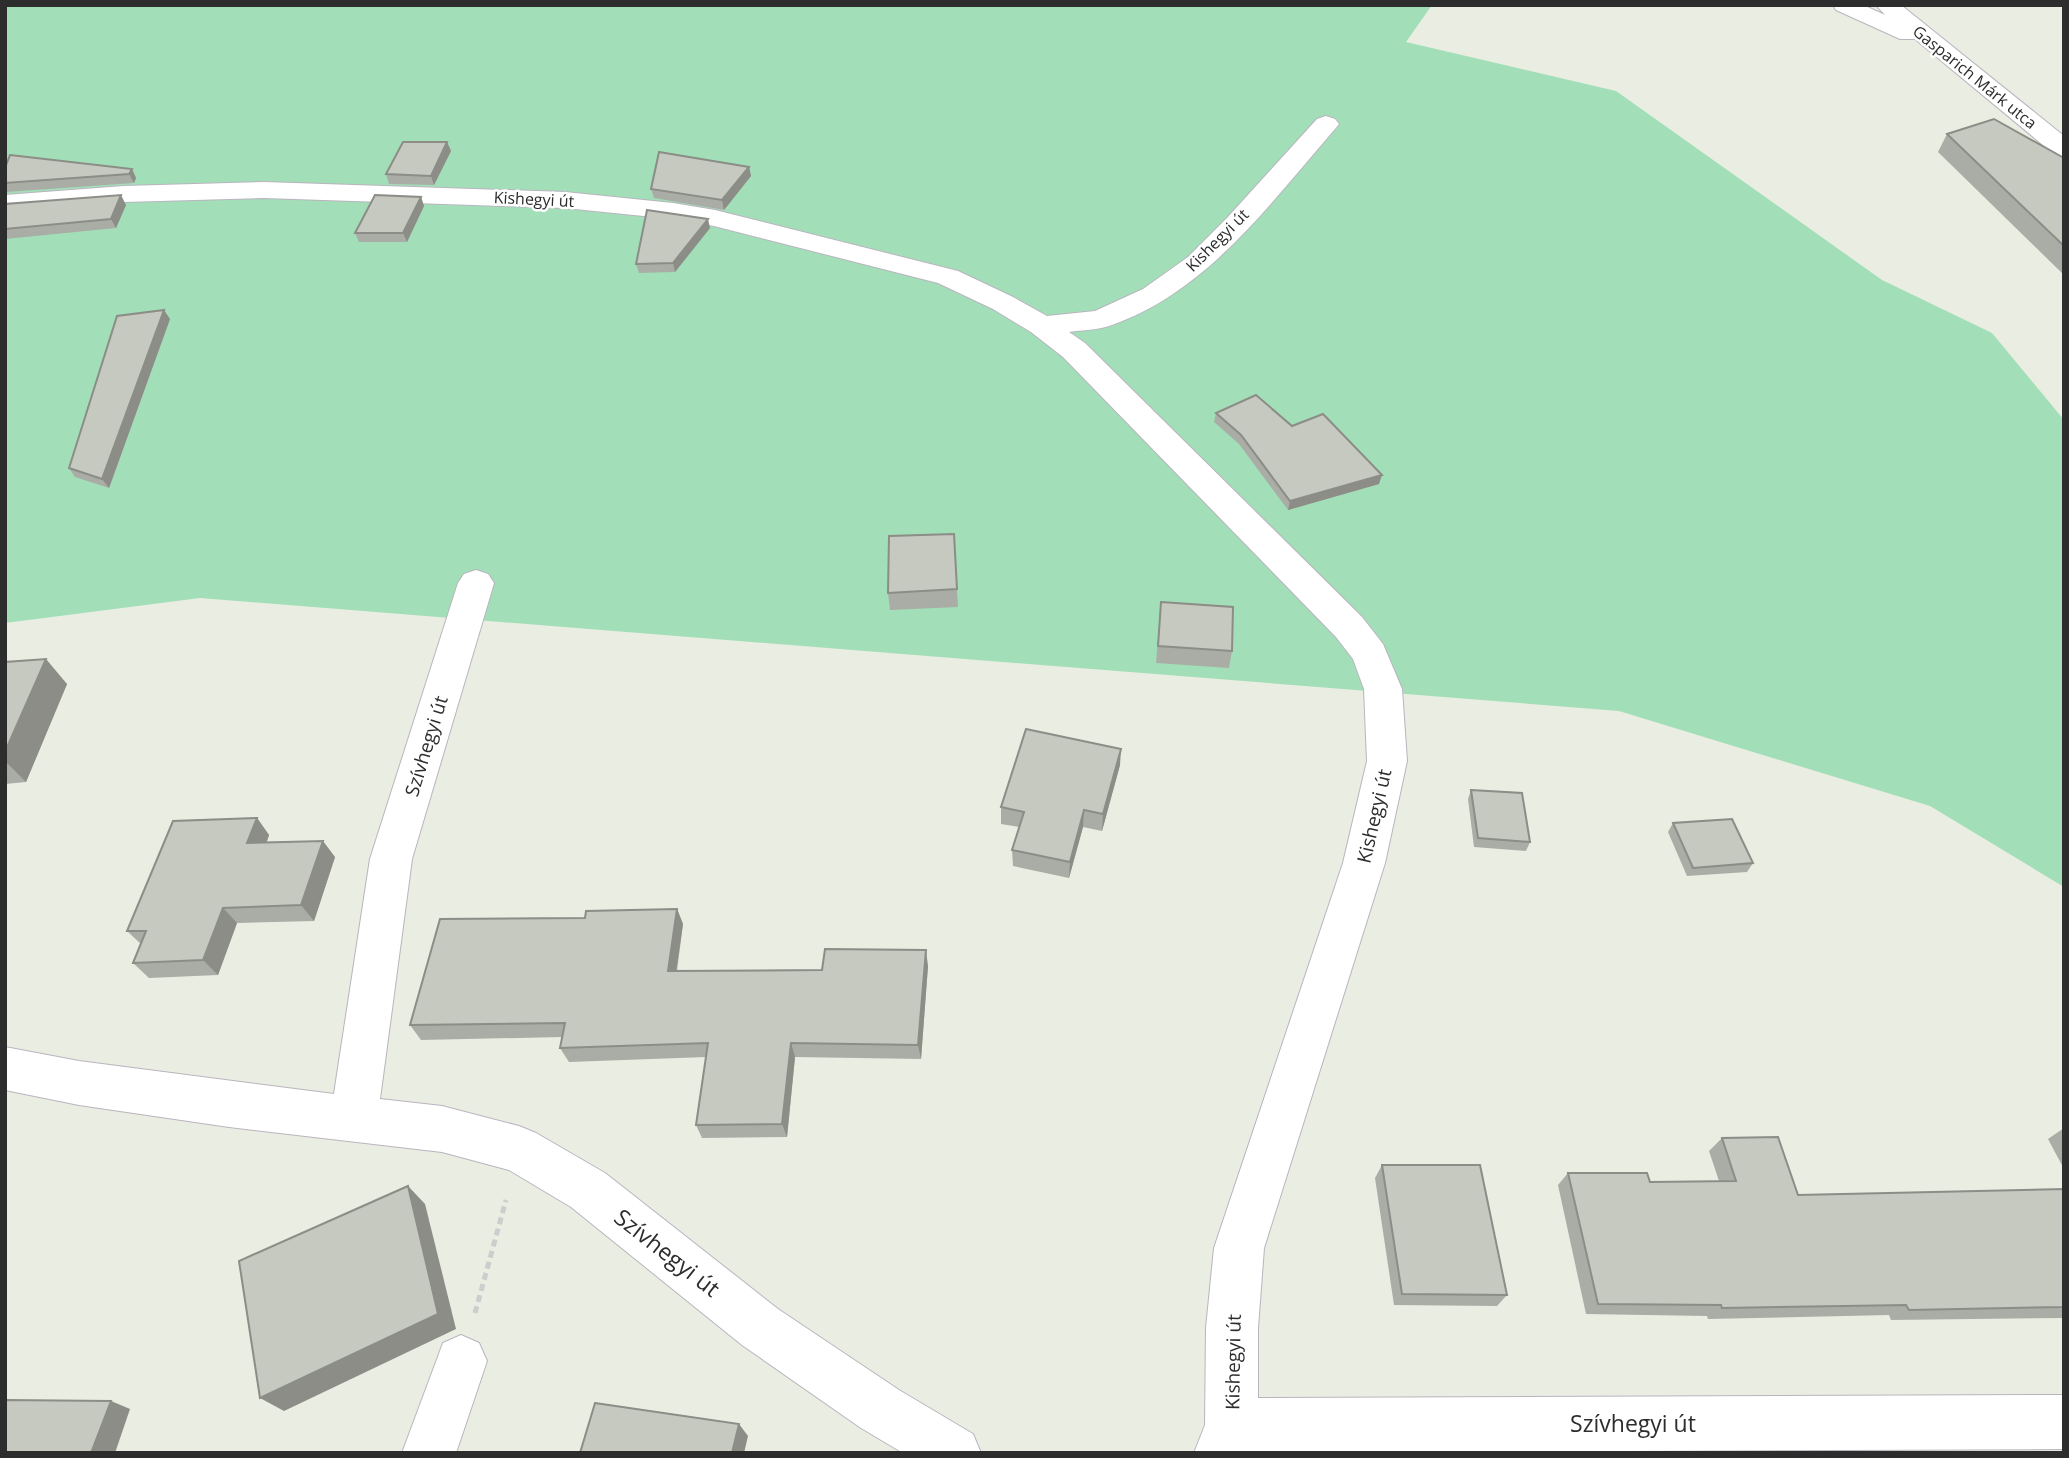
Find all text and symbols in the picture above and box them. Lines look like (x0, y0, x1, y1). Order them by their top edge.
street label: Gasparich Márk utca (1908, 20, 2042, 134)
street label: Kishegyi út (493, 186, 575, 212)
street label: Kishegyi út (1181, 203, 1254, 276)
street label: Szívhegyi út (398, 692, 454, 799)
street label: Kishegyi út (1351, 766, 1397, 866)
street label: Szívhegyi út (608, 1201, 727, 1304)
street label: Kishegyi út (1219, 1314, 1247, 1410)
street label: Szívhegyi út (1570, 1407, 1696, 1439)

